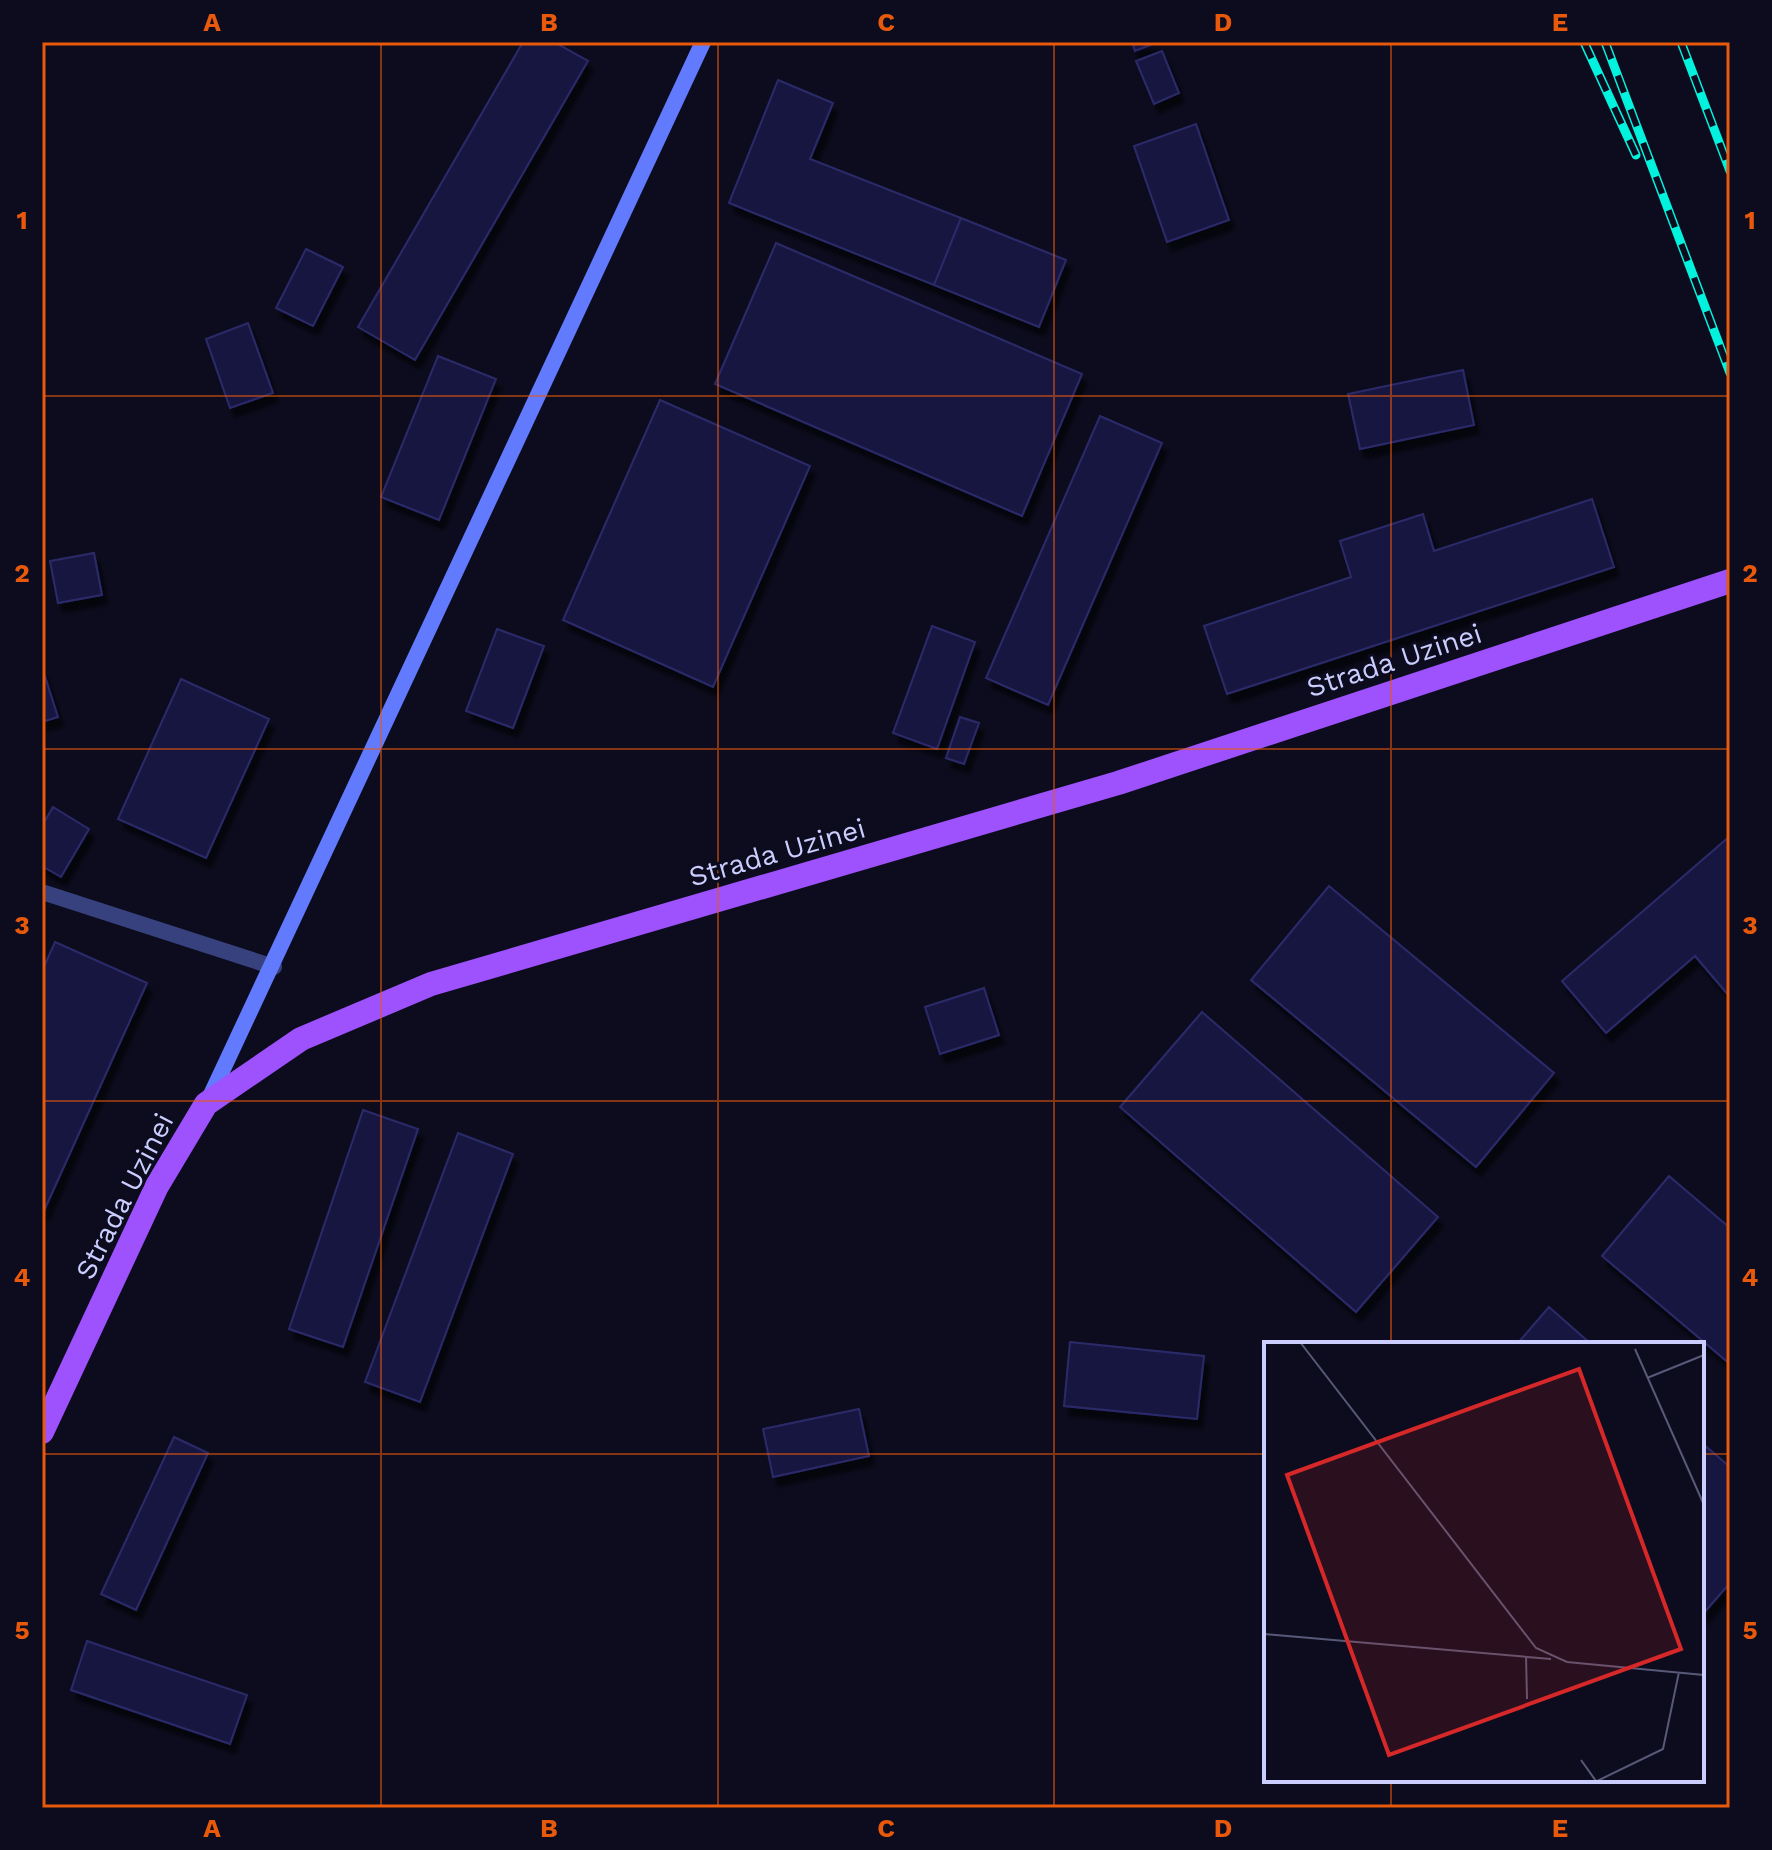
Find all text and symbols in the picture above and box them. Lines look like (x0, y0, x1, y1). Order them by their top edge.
text: A (203, 7, 221, 37)
text: B (540, 7, 558, 37)
text: C (877, 7, 895, 37)
text: D (1214, 7, 1232, 37)
text: E (1552, 7, 1568, 37)
text: 1 (16, 205, 28, 235)
text: 1 (1744, 205, 1756, 235)
text: 2 (14, 558, 30, 588)
text: 2 (1742, 558, 1758, 588)
street label: Strada Uzinei (1303, 617, 1486, 704)
street label: Strada Uzinei (685, 812, 869, 893)
text: 3 (14, 910, 30, 940)
text: 3 (1742, 910, 1758, 940)
street label: Strada Uzinei (68, 1108, 180, 1285)
text: 4 (14, 1262, 31, 1292)
text: 4 (1742, 1262, 1759, 1292)
inset map (1264, 1342, 1704, 1782)
text: 5 (14, 1615, 30, 1645)
text: 5 (1742, 1615, 1758, 1645)
text: A (203, 1813, 221, 1843)
text: B (540, 1813, 558, 1843)
text: C (877, 1813, 895, 1843)
text: D (1214, 1813, 1232, 1843)
text: E (1552, 1813, 1568, 1843)

